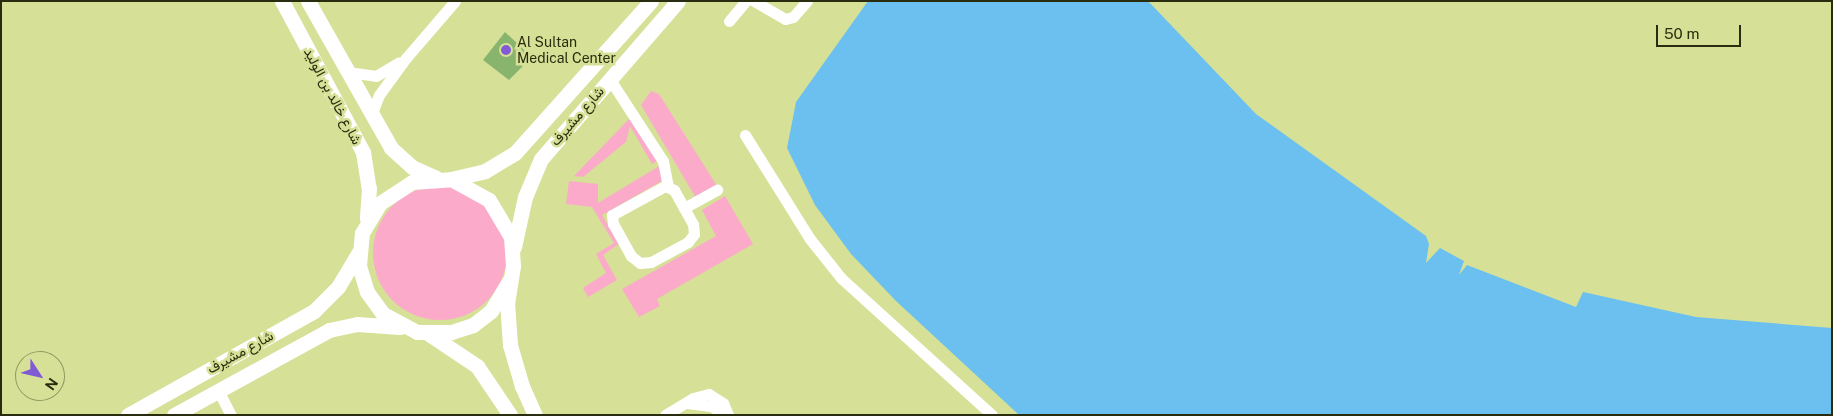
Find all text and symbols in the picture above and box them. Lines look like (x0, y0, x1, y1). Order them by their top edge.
scale bar (1658, 15, 1743, 47)
text: 50 m (1664, 25, 1699, 42)
place label: Al Sultan Medical Center (517, 34, 616, 66)
marker: Al Sultan Medical Center (499, 43, 513, 57)
street label: شارع خالد بن الوليد (300, 45, 366, 147)
street label: شارع مشيرف (547, 83, 607, 149)
street label: شارع مشيرف (204, 327, 276, 377)
north arrow (15, 351, 65, 401)
text: N (42, 375, 61, 393)

